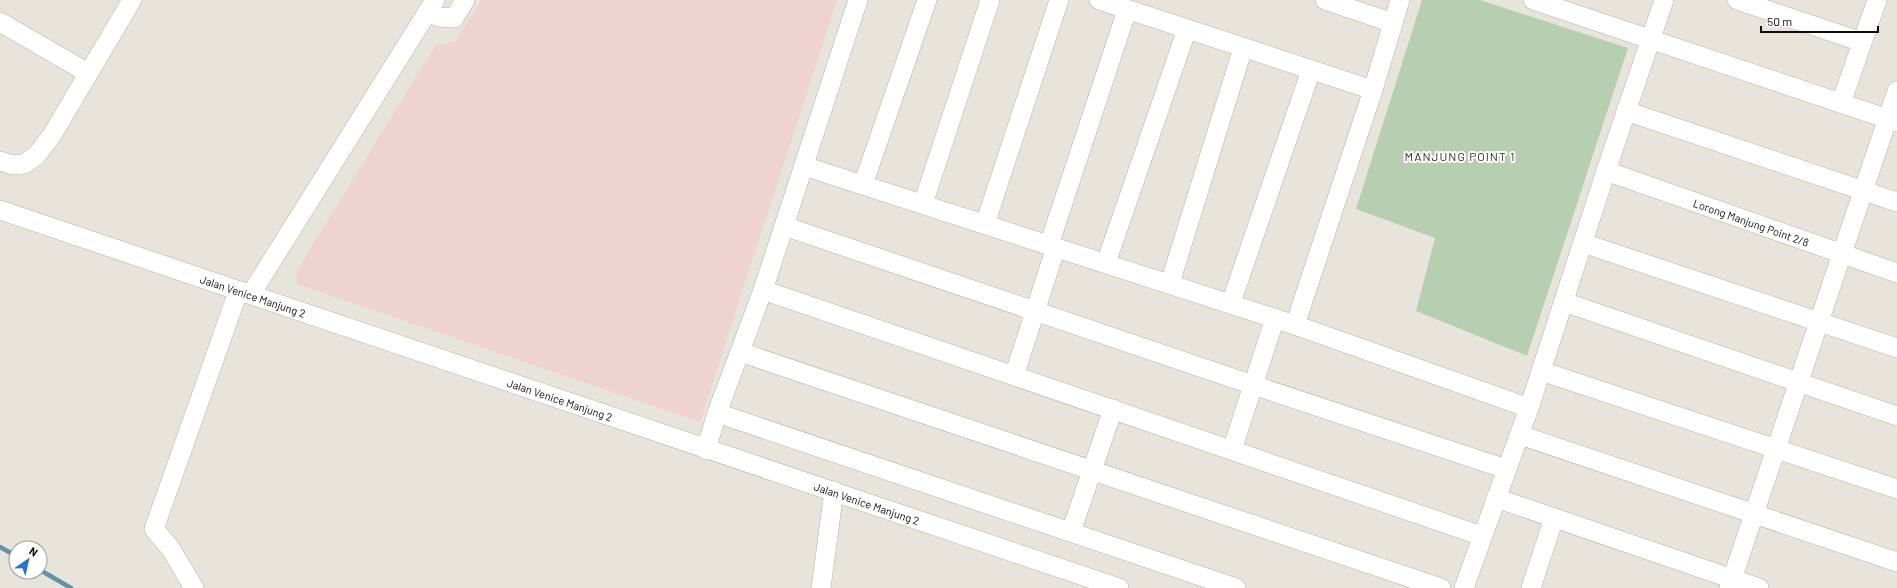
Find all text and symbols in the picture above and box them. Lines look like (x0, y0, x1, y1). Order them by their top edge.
scale bar (1761, 8, 1878, 34)
text: 50 m (1767, 14, 1792, 28)
district label: MANJUNG POINT 1 (1405, 149, 1515, 163)
street label: Lorong Manjung Point 2/8 (1692, 196, 1811, 248)
street label: Jalan Venice Manjung 2 (198, 272, 308, 319)
street label: Jalan Venice Manjung 2 (505, 375, 614, 423)
street label: Jalan Venice Manjung 2 (812, 479, 921, 527)
north arrow (8, 540, 48, 580)
text: N (27, 544, 41, 559)

